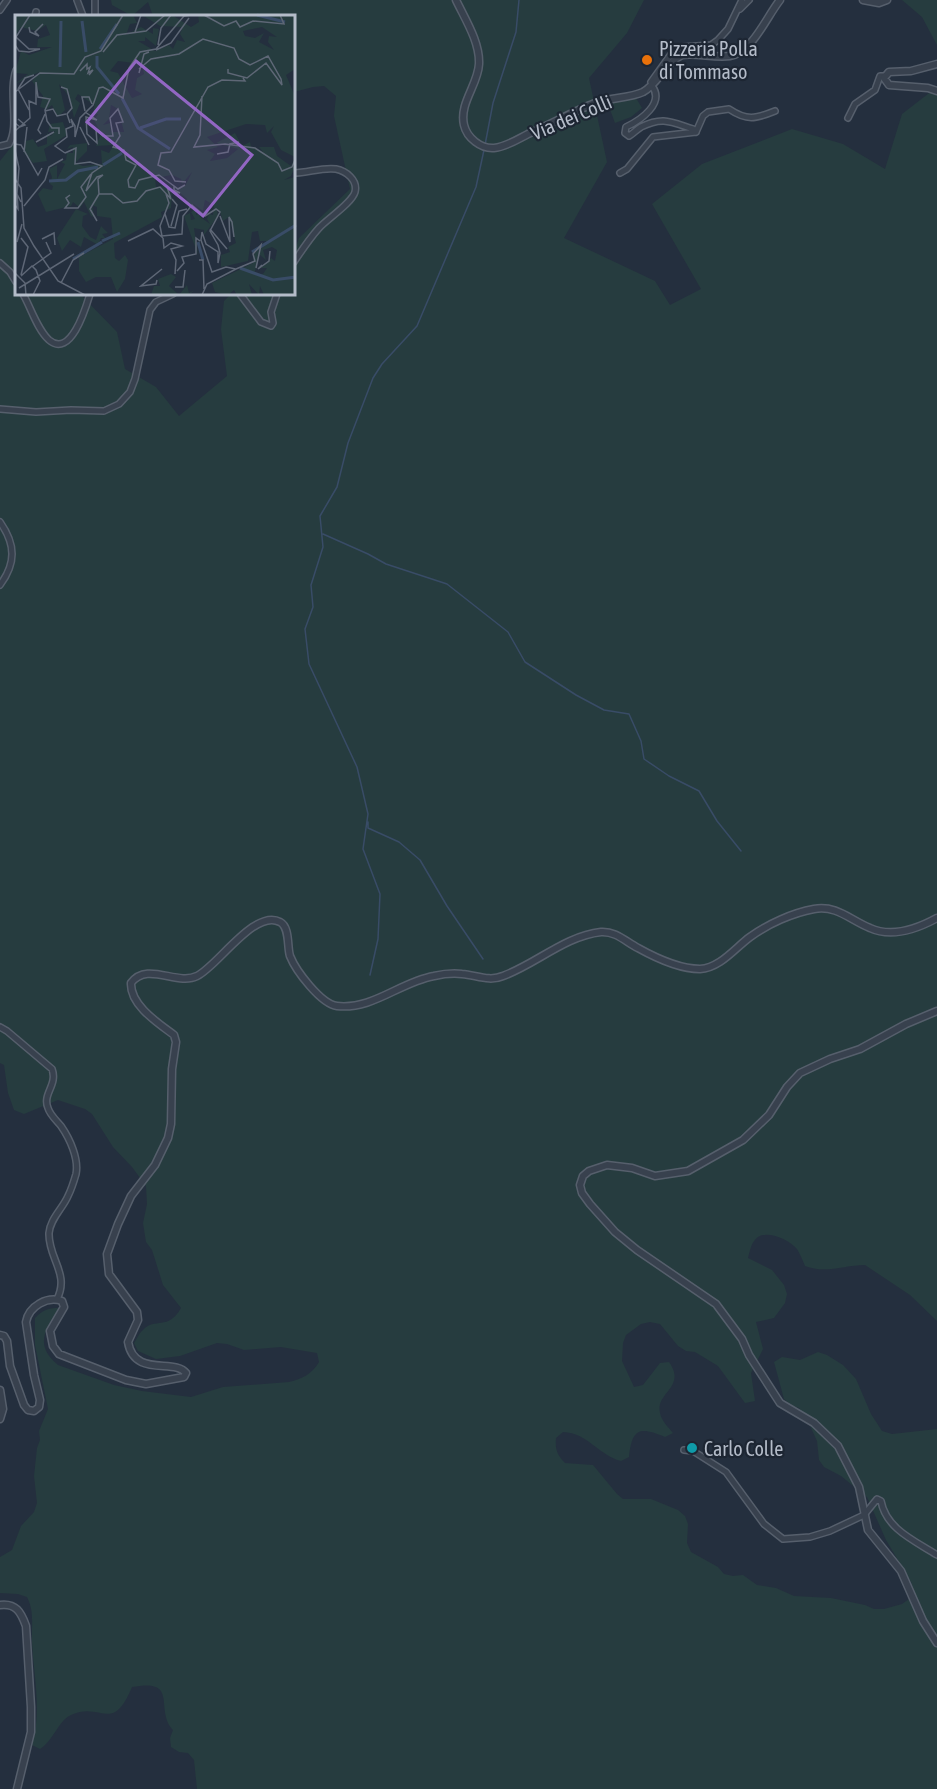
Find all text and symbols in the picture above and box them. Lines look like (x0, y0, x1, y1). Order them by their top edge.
inset map (15, 15, 296, 296)
place label: Pizzeria Polla di Tommaso (659, 37, 758, 83)
marker: Pizzeria Polla di Tommaso (640, 53, 654, 67)
street label: Via dei Colli (527, 90, 615, 144)
place label: Carlo Colle (704, 1437, 783, 1460)
marker: Carlo Colle (685, 1441, 699, 1455)

